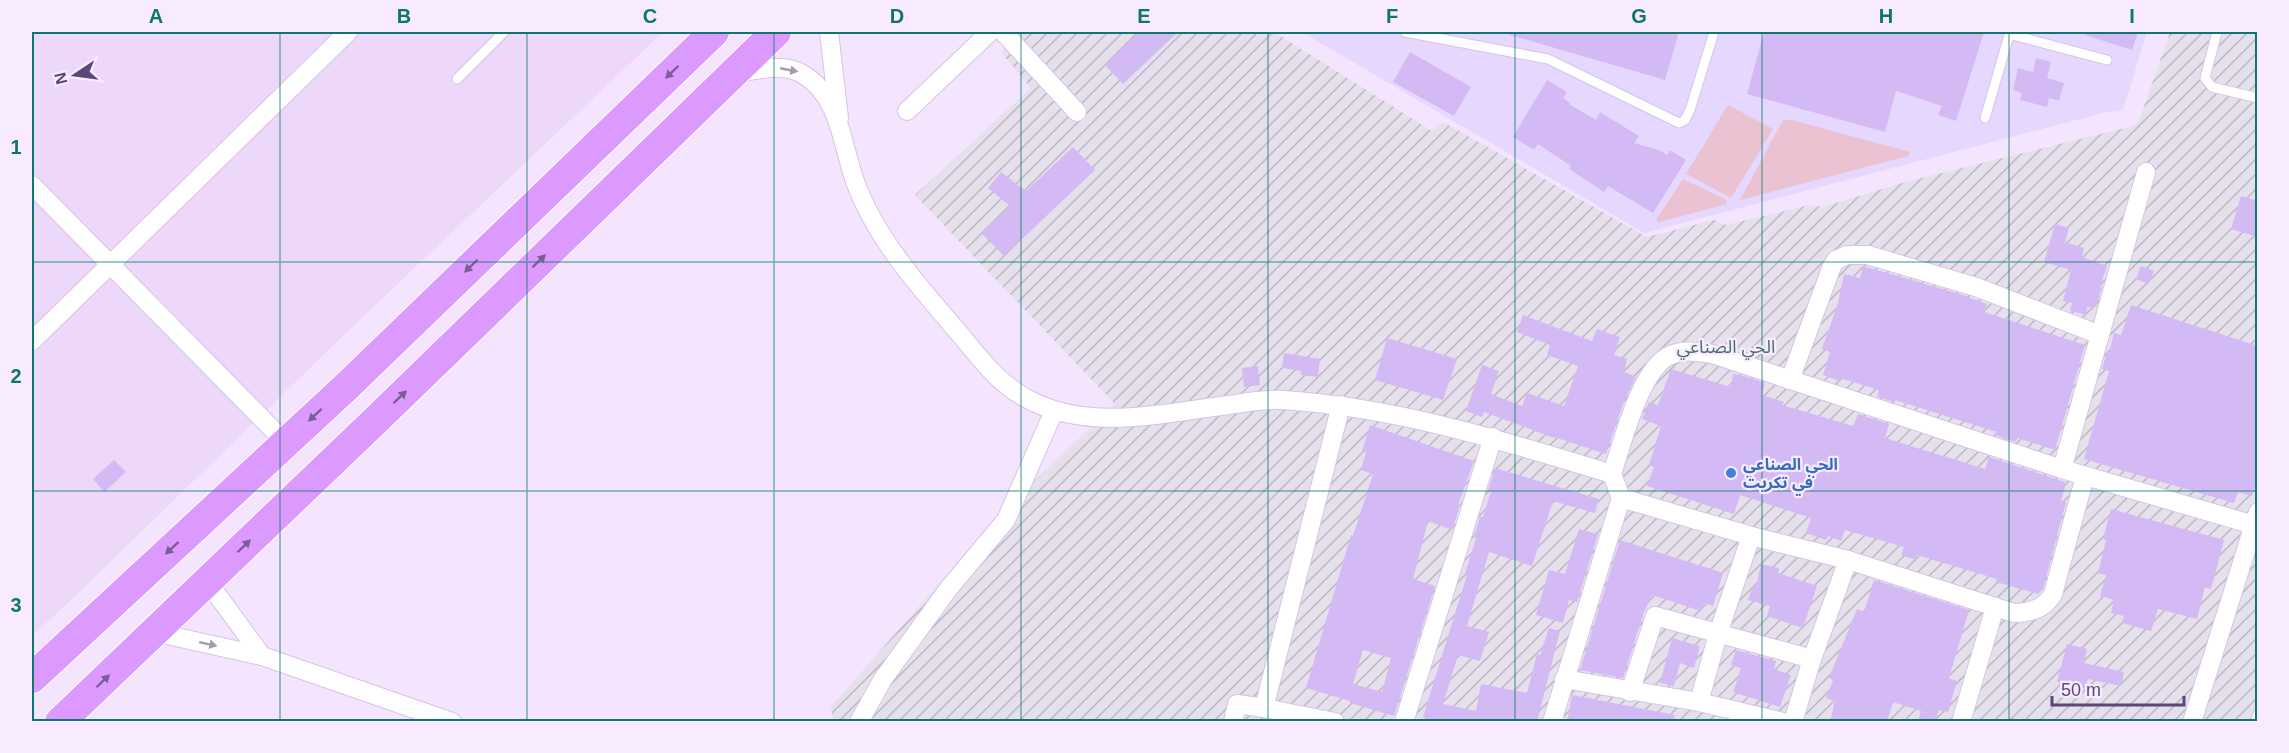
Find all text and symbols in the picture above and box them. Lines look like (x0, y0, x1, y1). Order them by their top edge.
text: A (149, 5, 163, 27)
text: B (397, 5, 411, 27)
text: C (643, 5, 657, 27)
text: D (890, 5, 904, 27)
text: E (1137, 5, 1151, 27)
text: F (1386, 5, 1398, 27)
text: G (1631, 5, 1647, 27)
text: H (1879, 5, 1893, 27)
text: I (2129, 5, 2135, 27)
north arrow (45, 45, 105, 105)
one-way arrow (664, 65, 679, 79)
one-way arrow (780, 66, 799, 75)
text: N (51, 71, 70, 86)
text: 1 (10, 136, 22, 158)
one-way arrow (532, 254, 547, 268)
one-way arrow (463, 259, 478, 273)
district label: الحي الصناعي (1677, 337, 1775, 360)
text: 2 (10, 365, 22, 387)
one-way arrow (392, 390, 407, 404)
one-way arrow (308, 408, 322, 422)
place label: الحي الصناعي في تكريت (1743, 456, 1838, 496)
marker: الحي الصناعي في تكريت (1724, 466, 1738, 480)
one-way arrow (236, 540, 250, 554)
one-way arrow (165, 541, 180, 555)
text: 3 (10, 594, 22, 616)
one-way arrow (199, 640, 218, 649)
scale bar (2052, 669, 2184, 707)
one-way arrow (95, 674, 110, 688)
text: 50 m (2061, 680, 2101, 700)

